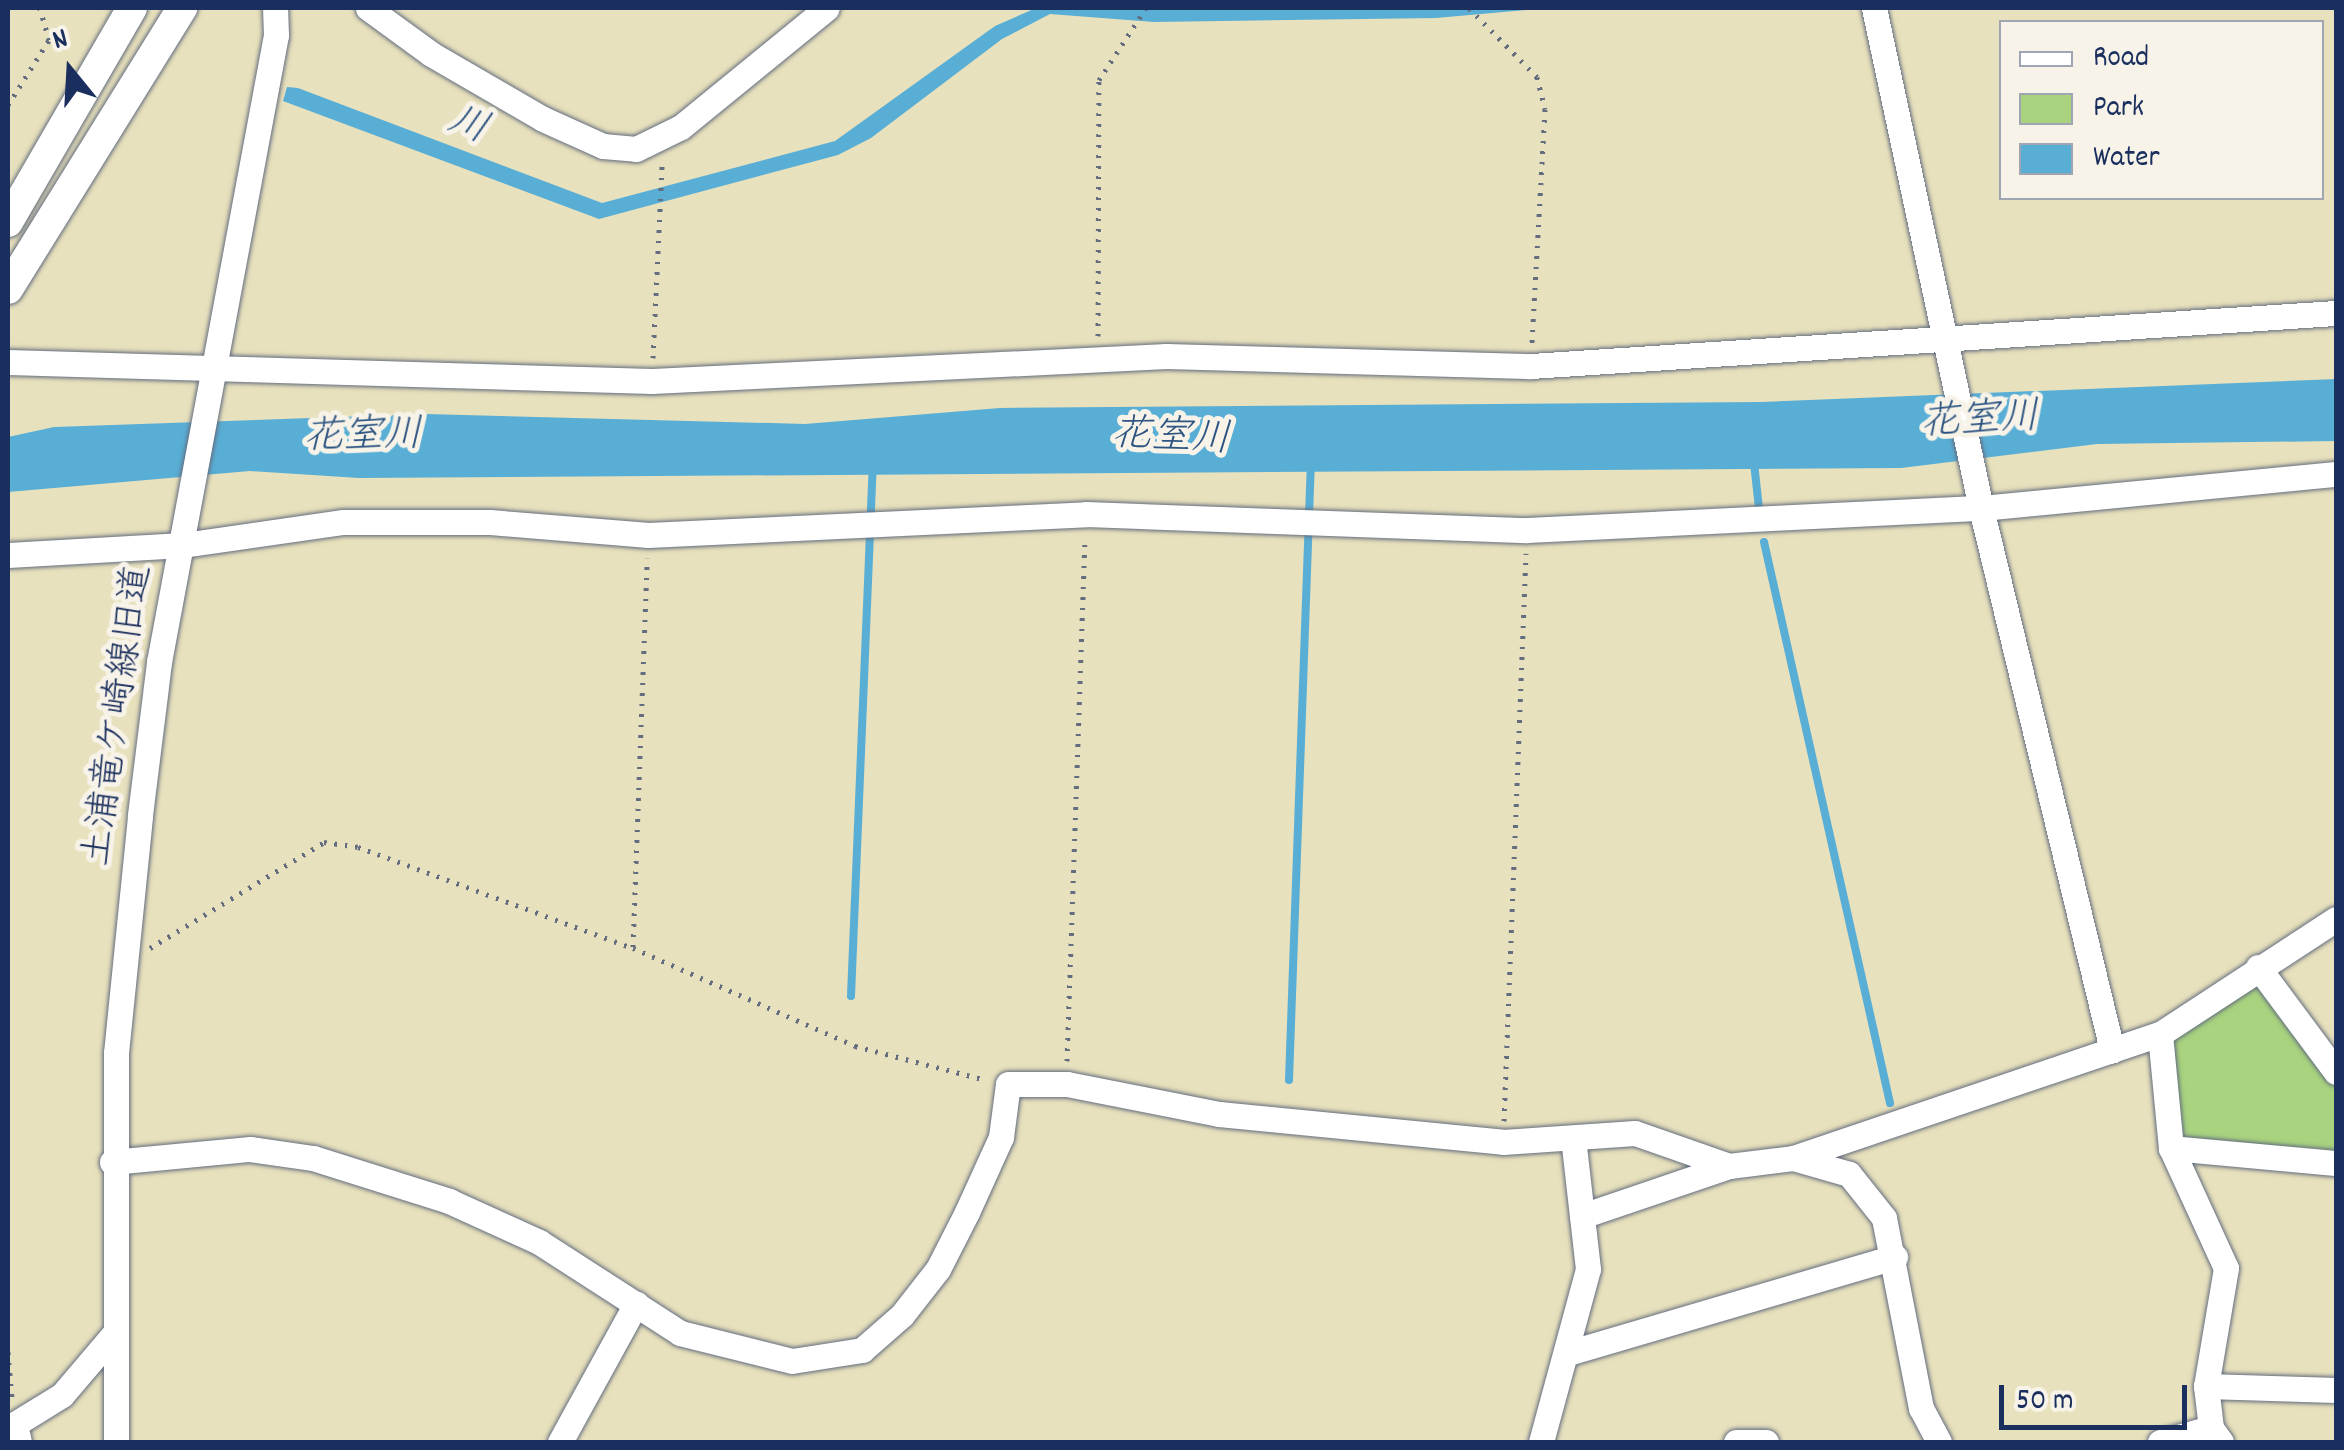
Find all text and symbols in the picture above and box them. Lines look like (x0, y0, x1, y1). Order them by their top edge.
north arrow (20, 20, 120, 120)
text: N (48, 20, 73, 63)
legend (1999, 20, 2324, 200)
text: Road (2093, 38, 2149, 81)
text: Park (2093, 88, 2144, 131)
water label: 川 (440, 98, 494, 158)
text: Water (2093, 138, 2160, 181)
water label: 花室川 (1919, 396, 2041, 450)
water label: 花室川 (1110, 413, 1232, 467)
water label: 花室川 (303, 414, 423, 464)
street label: 土浦竜ケ崎線旧道 (76, 562, 164, 870)
scale bar (2004, 1365, 2192, 1427)
text: 50 m (2016, 1381, 2074, 1424)

